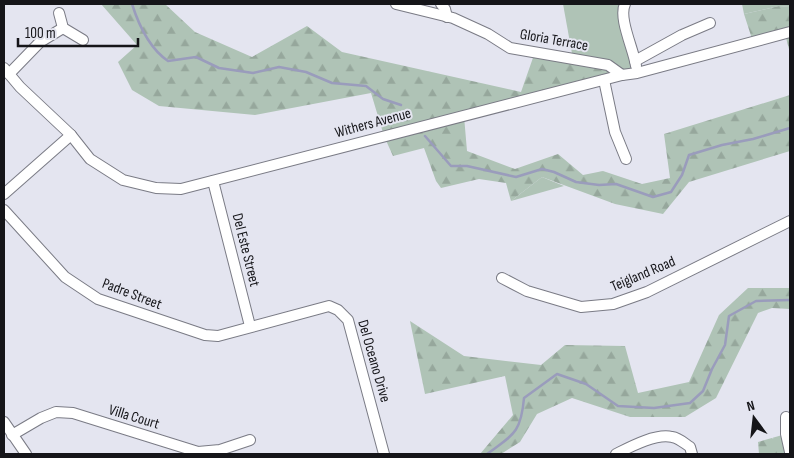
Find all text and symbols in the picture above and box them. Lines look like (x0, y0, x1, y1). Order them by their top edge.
scale bar (18, 15, 138, 47)
text: 100 m (25, 24, 56, 43)
street label: Gloria Terrace (518, 25, 590, 55)
street label: Withers Avenue (333, 104, 413, 142)
street label: Del Este Street (228, 211, 264, 289)
street label: Teigland Road (608, 252, 678, 296)
street label: Padre Street (100, 274, 165, 314)
street label: Del Oceano Drive (353, 318, 395, 404)
north arrow (729, 393, 779, 443)
text: N (745, 397, 757, 415)
street label: Villa Court (106, 400, 162, 434)

